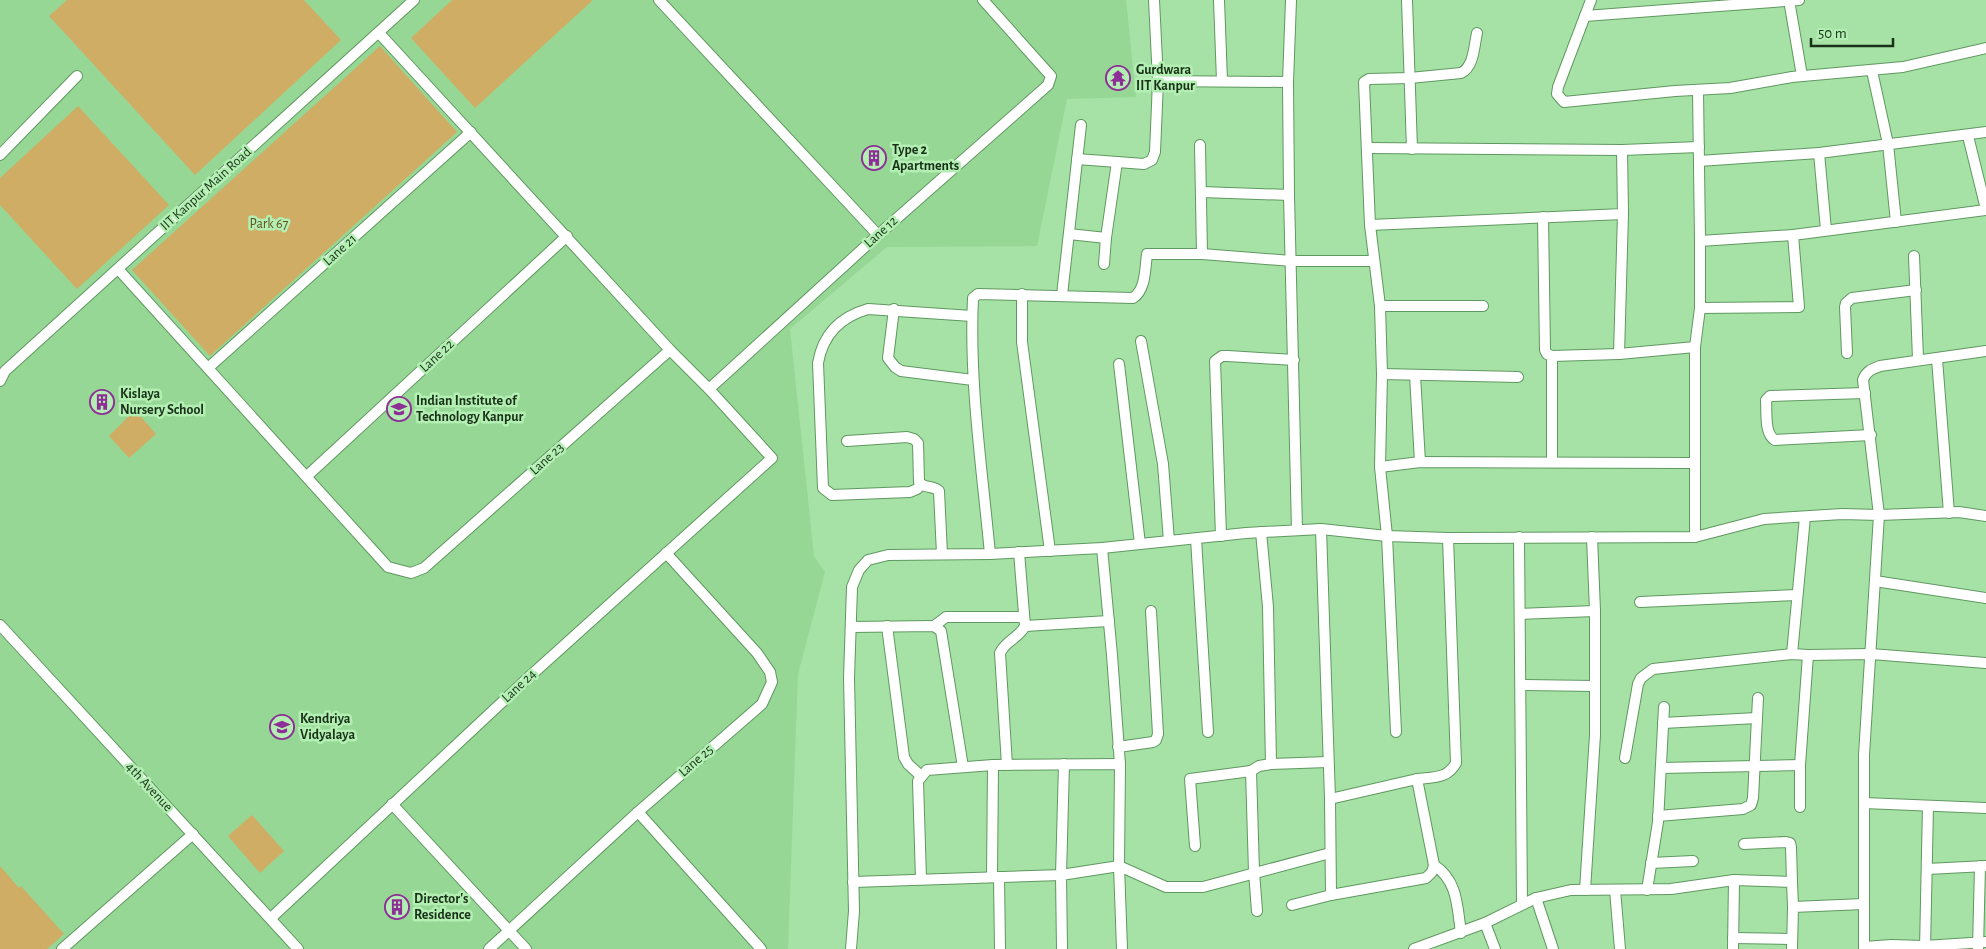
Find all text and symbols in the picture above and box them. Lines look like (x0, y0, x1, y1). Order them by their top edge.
scale bar (1811, 15, 1894, 47)
text: 50 m (1818, 26, 1847, 41)
place label: Gurdwara IIT Kanpur (1136, 63, 1195, 93)
temple icon: Gurdwara IIT Kanpur (1105, 65, 1131, 91)
place label: Type 2 Apartments (892, 143, 959, 173)
street label: IIT Kanpur Main Road (158, 145, 254, 233)
building icon: Type 2 Apartments (861, 145, 887, 171)
street label: Lane 12 (862, 214, 900, 250)
park label: Park 67 (250, 217, 289, 231)
street label: Lane 21 (321, 232, 359, 268)
street label: Lane 22 (417, 337, 457, 375)
place label: Kislaya Nursery School (120, 387, 204, 417)
building icon: Kislaya Nursery School (89, 389, 115, 415)
place label: Indian Institute of Technology Kanpur (416, 394, 523, 424)
school or university icon: Indian Institute of Technology Kanpur (386, 396, 412, 422)
street label: Lane 23 (527, 440, 567, 478)
street label: Lane 24 (499, 667, 539, 705)
place label: Kendriya Vidyalaya (300, 712, 355, 742)
school or university icon: Kendriya Vidyalaya (269, 714, 295, 740)
street label: Lane 25 (676, 742, 716, 780)
street label: 4th Avenue (123, 760, 175, 814)
place label: Director's Residence (414, 892, 471, 922)
building icon: Director's Residence (384, 894, 410, 920)

